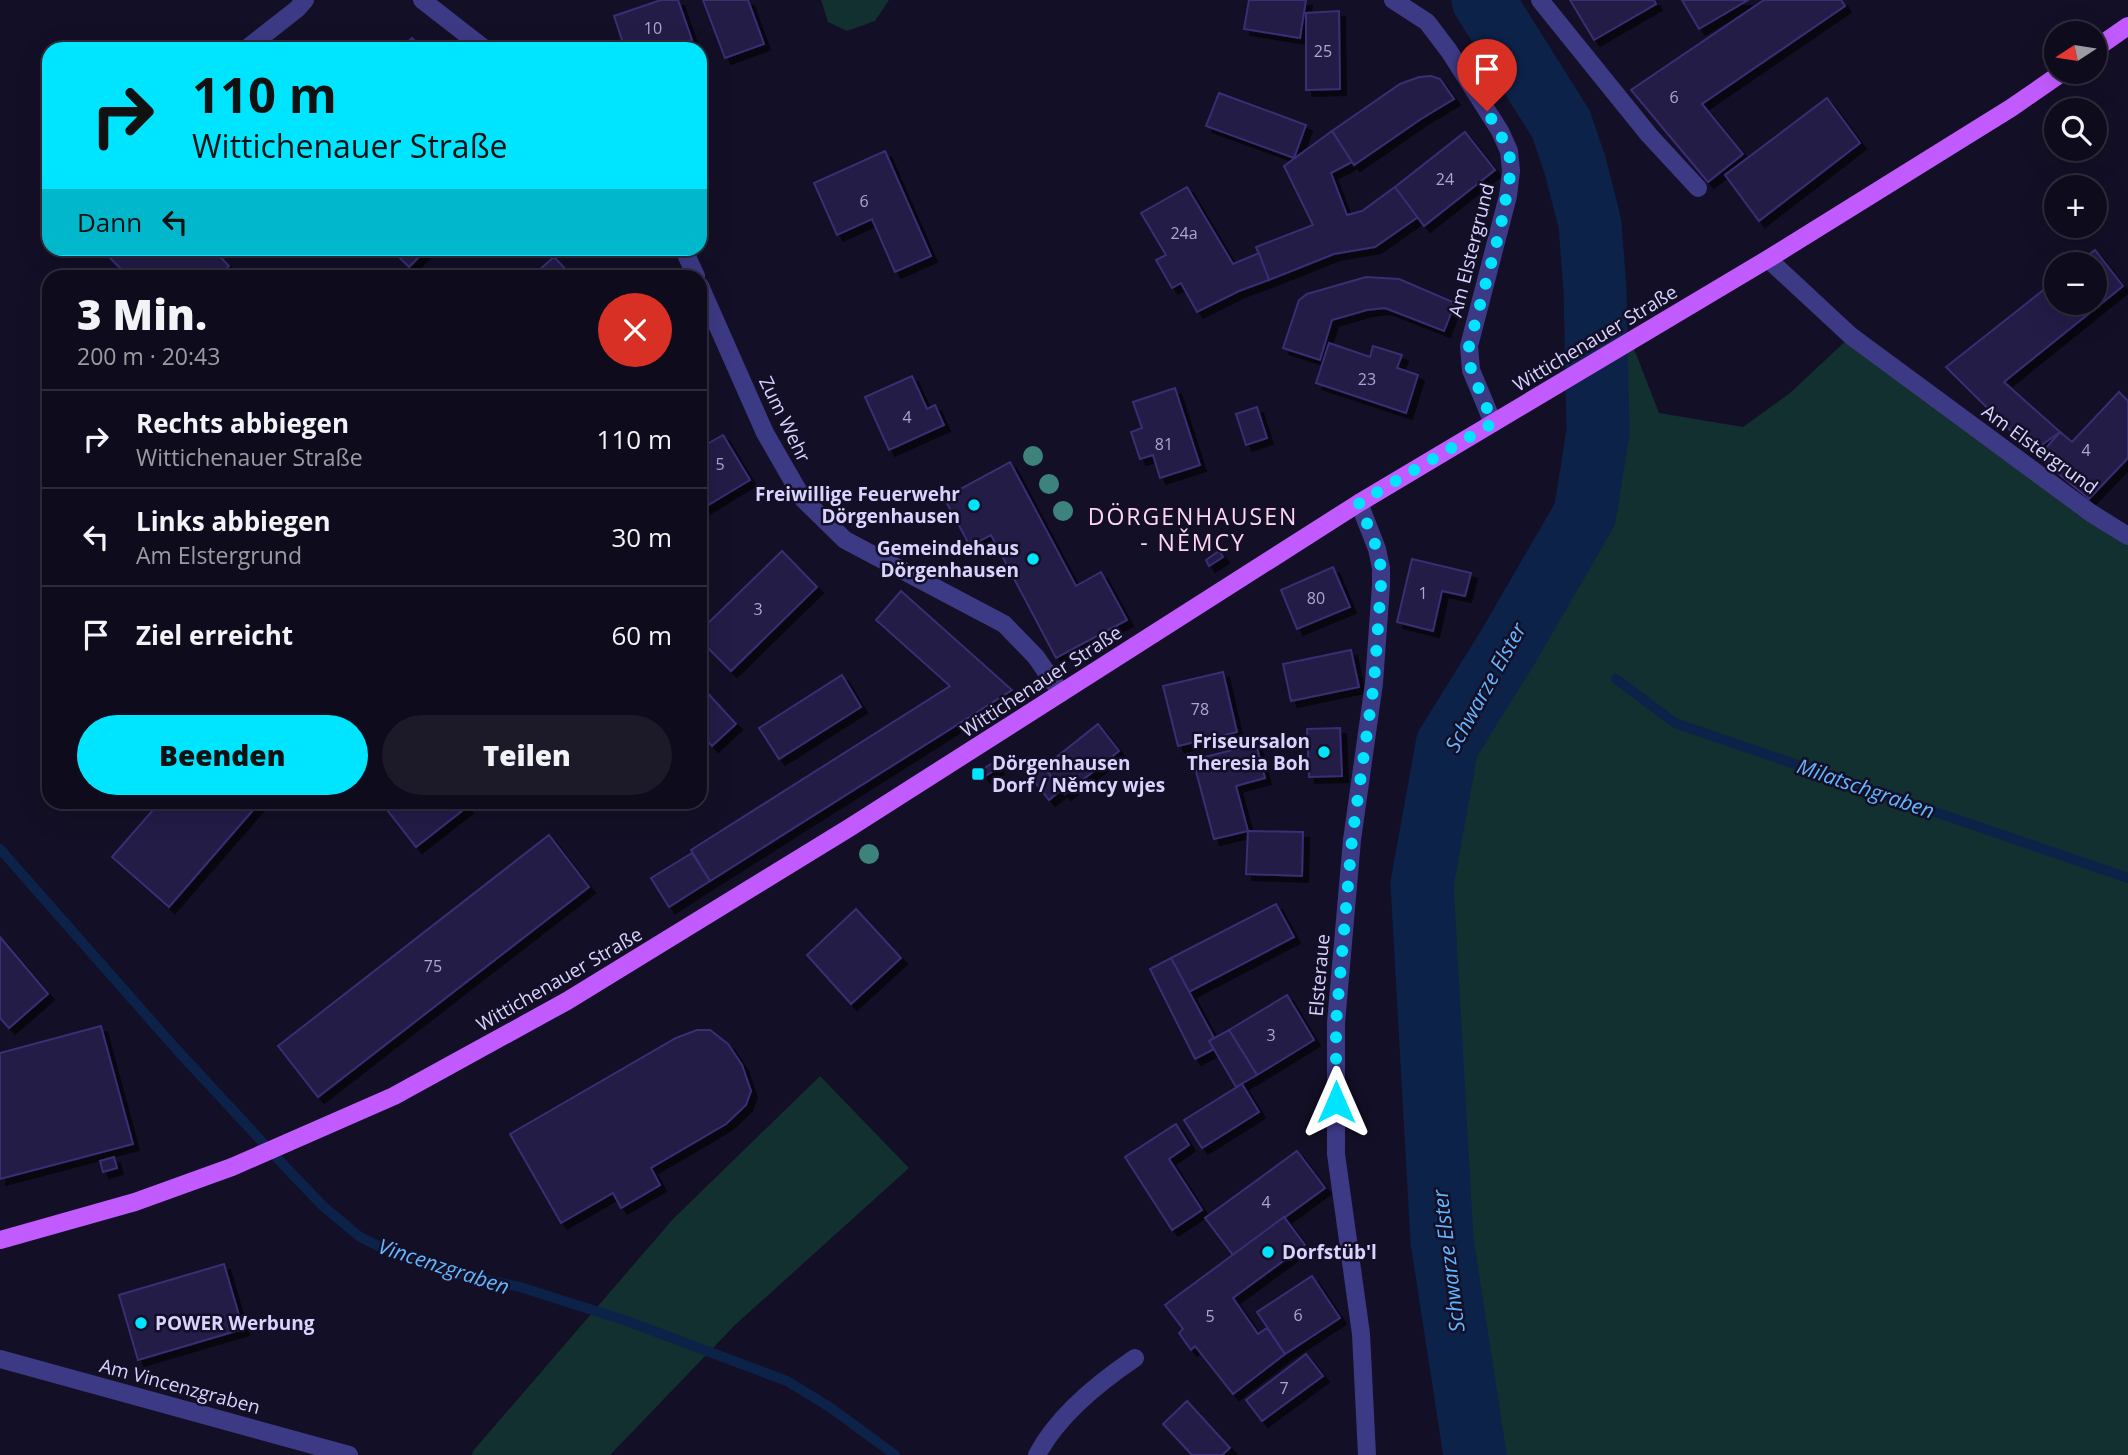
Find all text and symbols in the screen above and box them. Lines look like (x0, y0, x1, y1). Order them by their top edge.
house number: 10 (644, 17, 662, 39)
north arrow (2044, 21, 2107, 84)
map controls (2044, 21, 2107, 315)
pin (1457, 39, 1517, 111)
house number: 25 (1314, 40, 1332, 62)
icon: arrive (1468, 50, 1506, 88)
text: 110 m (192, 61, 337, 127)
icon: right (77, 70, 168, 161)
house number: 6 (1669, 86, 1679, 108)
button: search (2044, 98, 2107, 161)
text: Wittichenauer Straße (192, 124, 508, 167)
house number: 24 (1436, 168, 1454, 190)
button: + (2044, 175, 2107, 238)
street label: Am Elstergrund (1442, 180, 1500, 320)
house number: 6 (859, 190, 869, 212)
icon: left (156, 203, 194, 241)
text: Dann (77, 204, 142, 240)
house number: 24a (1170, 222, 1198, 244)
button: − (2044, 252, 2107, 315)
street label: Wittichenauer Straße (1508, 279, 1682, 397)
text: 3 Min. (77, 285, 207, 342)
button: close (598, 293, 672, 367)
text: 200 m · 20:43 (77, 340, 220, 372)
house number: 23 (1358, 368, 1376, 390)
street label: Zum Wehr (753, 372, 817, 467)
street label: Am Elstergrund (1977, 398, 2103, 500)
text: Rechts abbiegen (136, 405, 349, 441)
house number: 4 (902, 406, 912, 428)
icon: right (77, 420, 115, 458)
text: 110 m (597, 421, 672, 457)
house number: 81 (1155, 433, 1173, 455)
house number: 4 (2081, 439, 2091, 461)
text: Wittichenauer Straße (136, 441, 363, 473)
house number: 5 (715, 453, 725, 475)
place label: Freiwillige Feuerwehr Dörgenhausen (755, 481, 960, 529)
marker: Freiwillige Feuerwehr Dörgenhausen (966, 497, 982, 513)
district label: DÖRGENHAUSEN - NĚMCY (1088, 500, 1298, 558)
text: Links abbiegen (136, 503, 331, 539)
icon: left (77, 518, 115, 556)
text: 30 m (611, 519, 672, 555)
place label: Gemeindehaus Dörgenhausen (877, 535, 1019, 583)
text: Am Elstergrund (136, 539, 302, 571)
marker: Gemeindehaus Dörgenhausen (1025, 551, 1041, 567)
house number: 1 (1418, 582, 1428, 604)
house number: 80 (1307, 587, 1325, 609)
house number: 3 (753, 598, 763, 620)
icon: arrive (77, 616, 115, 654)
text: Ziel erreicht (136, 617, 293, 653)
text: 60 m (611, 617, 672, 653)
water label: Schwarze Elster (1438, 617, 1532, 757)
street label: Wittichenauer Straße (955, 619, 1127, 743)
house number: 78 (1191, 698, 1209, 720)
button: Beenden (77, 715, 368, 795)
button: Teilen (382, 715, 672, 795)
place label: Friseursalon Theresia Boh (1187, 728, 1310, 776)
marker: Friseursalon Theresia Boh (1316, 744, 1332, 760)
place label: Dörgenhausen Dorf / Němcy wjes (992, 750, 1165, 798)
water label: Milatschgraben (1794, 751, 1938, 825)
marker: Dörgenhausen Dorf / Němcy wjes (970, 766, 986, 782)
street label: Wittichenauer Straße (471, 921, 647, 1037)
street label: Elsteraue (1302, 933, 1336, 1017)
house number: 75 (424, 955, 442, 977)
house number: 3 (1266, 1024, 1276, 1046)
position arrow (1299, 1065, 1373, 1139)
water label: Schwarze Elster (1425, 1187, 1471, 1334)
house number: 4 (1261, 1191, 1271, 1213)
water label: Vincenzgraben (375, 1232, 513, 1300)
place label: Dorfstüb'l (1282, 1239, 1377, 1265)
marker: Dorfstüb'l (1260, 1244, 1276, 1260)
house number: 6 (1293, 1304, 1303, 1326)
house number: 5 (1205, 1305, 1215, 1327)
place label: POWER Werbung (155, 1310, 315, 1336)
marker: POWER Werbung (133, 1315, 149, 1331)
street label: Am Vincenzgraben (97, 1352, 263, 1420)
house number: 7 (1279, 1377, 1289, 1399)

